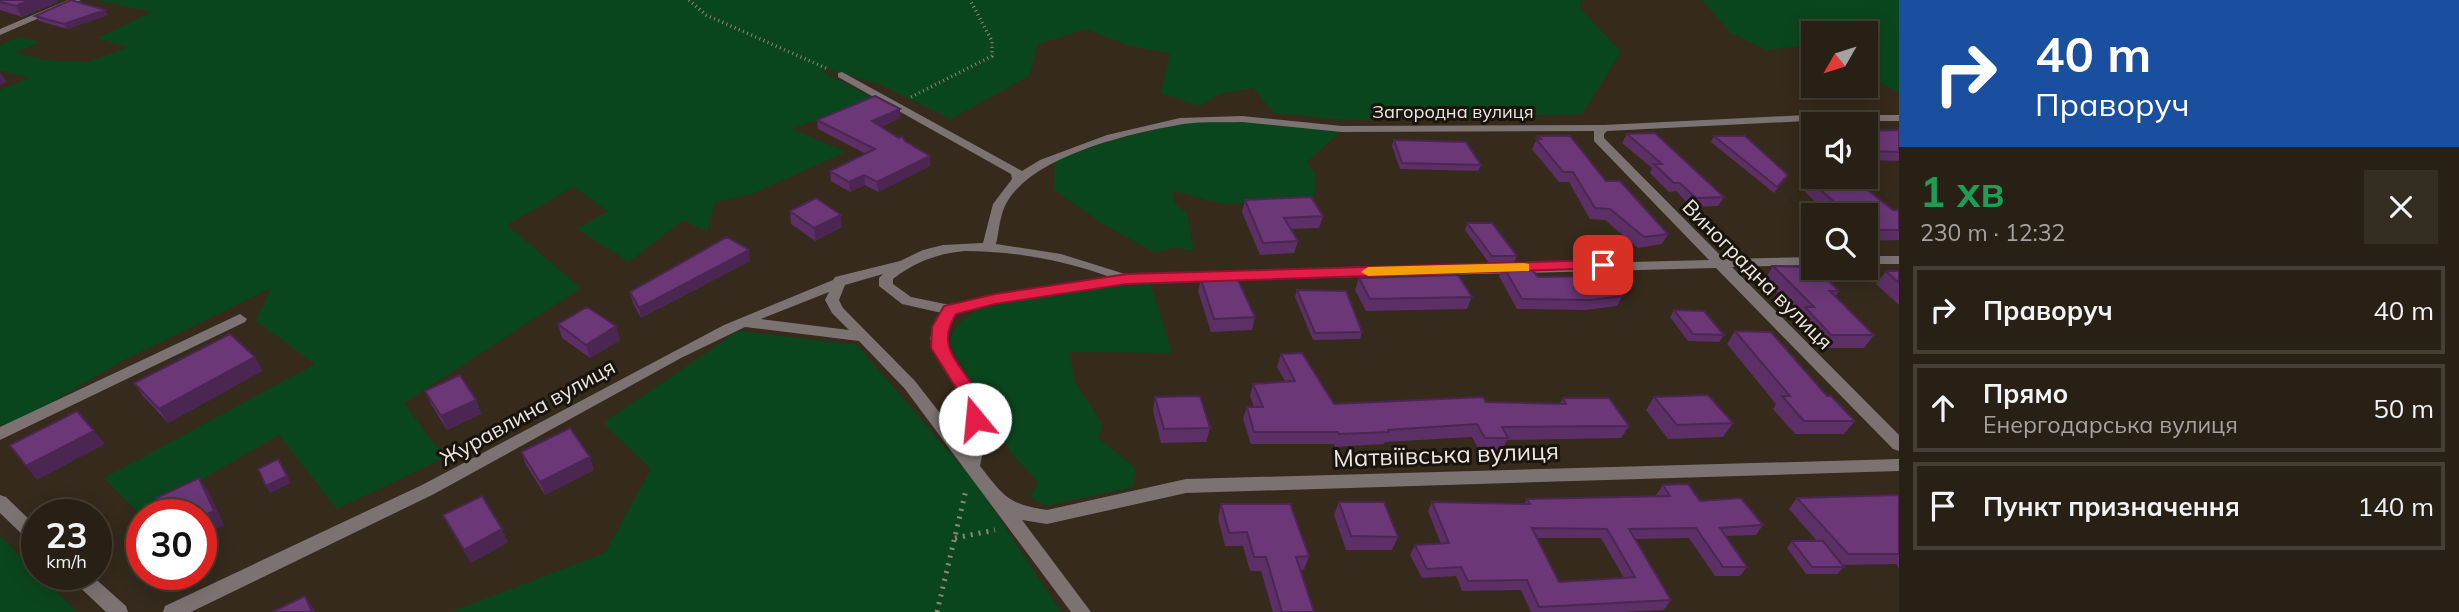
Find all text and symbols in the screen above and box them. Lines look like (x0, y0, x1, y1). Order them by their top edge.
north arrow (1801, 21, 1878, 98)
map controls (1801, 21, 1878, 280)
text: 40 m (2035, 23, 2151, 84)
icon: right (1920, 28, 2011, 119)
text: Праворуч (2035, 84, 2190, 124)
street label: Загородна вулиця (1372, 100, 1534, 123)
button: sound (1801, 112, 1878, 189)
text: 1 хв (1920, 165, 2005, 218)
button: close (2364, 170, 2438, 244)
street label: Виноградна вулиця (1677, 193, 1839, 355)
button: search (1801, 203, 1878, 280)
text: 230 m · 12:32 (1920, 218, 2065, 247)
pin (1573, 235, 1633, 295)
icon: arrive (1584, 246, 1622, 284)
icon: right (1924, 291, 1962, 329)
text: Праворуч (1983, 294, 2113, 327)
text: 40 m (2373, 294, 2434, 327)
street label: Журавлина вулиця (435, 353, 619, 471)
text: Прямо (1983, 377, 2068, 410)
position arrow (938, 382, 1012, 456)
icon: ahead (1924, 389, 1962, 427)
text: 50 m (2373, 392, 2434, 425)
text: Енергодарська вулиця (1983, 410, 2238, 439)
street label: Матвіївська вулиця (1333, 435, 1559, 473)
icon: arrive (1924, 487, 1962, 525)
text: Пункт призначення (1983, 490, 2240, 523)
text: 140 m (2358, 490, 2434, 523)
speed limit sign: 30 (126, 499, 217, 590)
text: 23 (45, 513, 88, 557)
text: km/h (46, 550, 87, 573)

